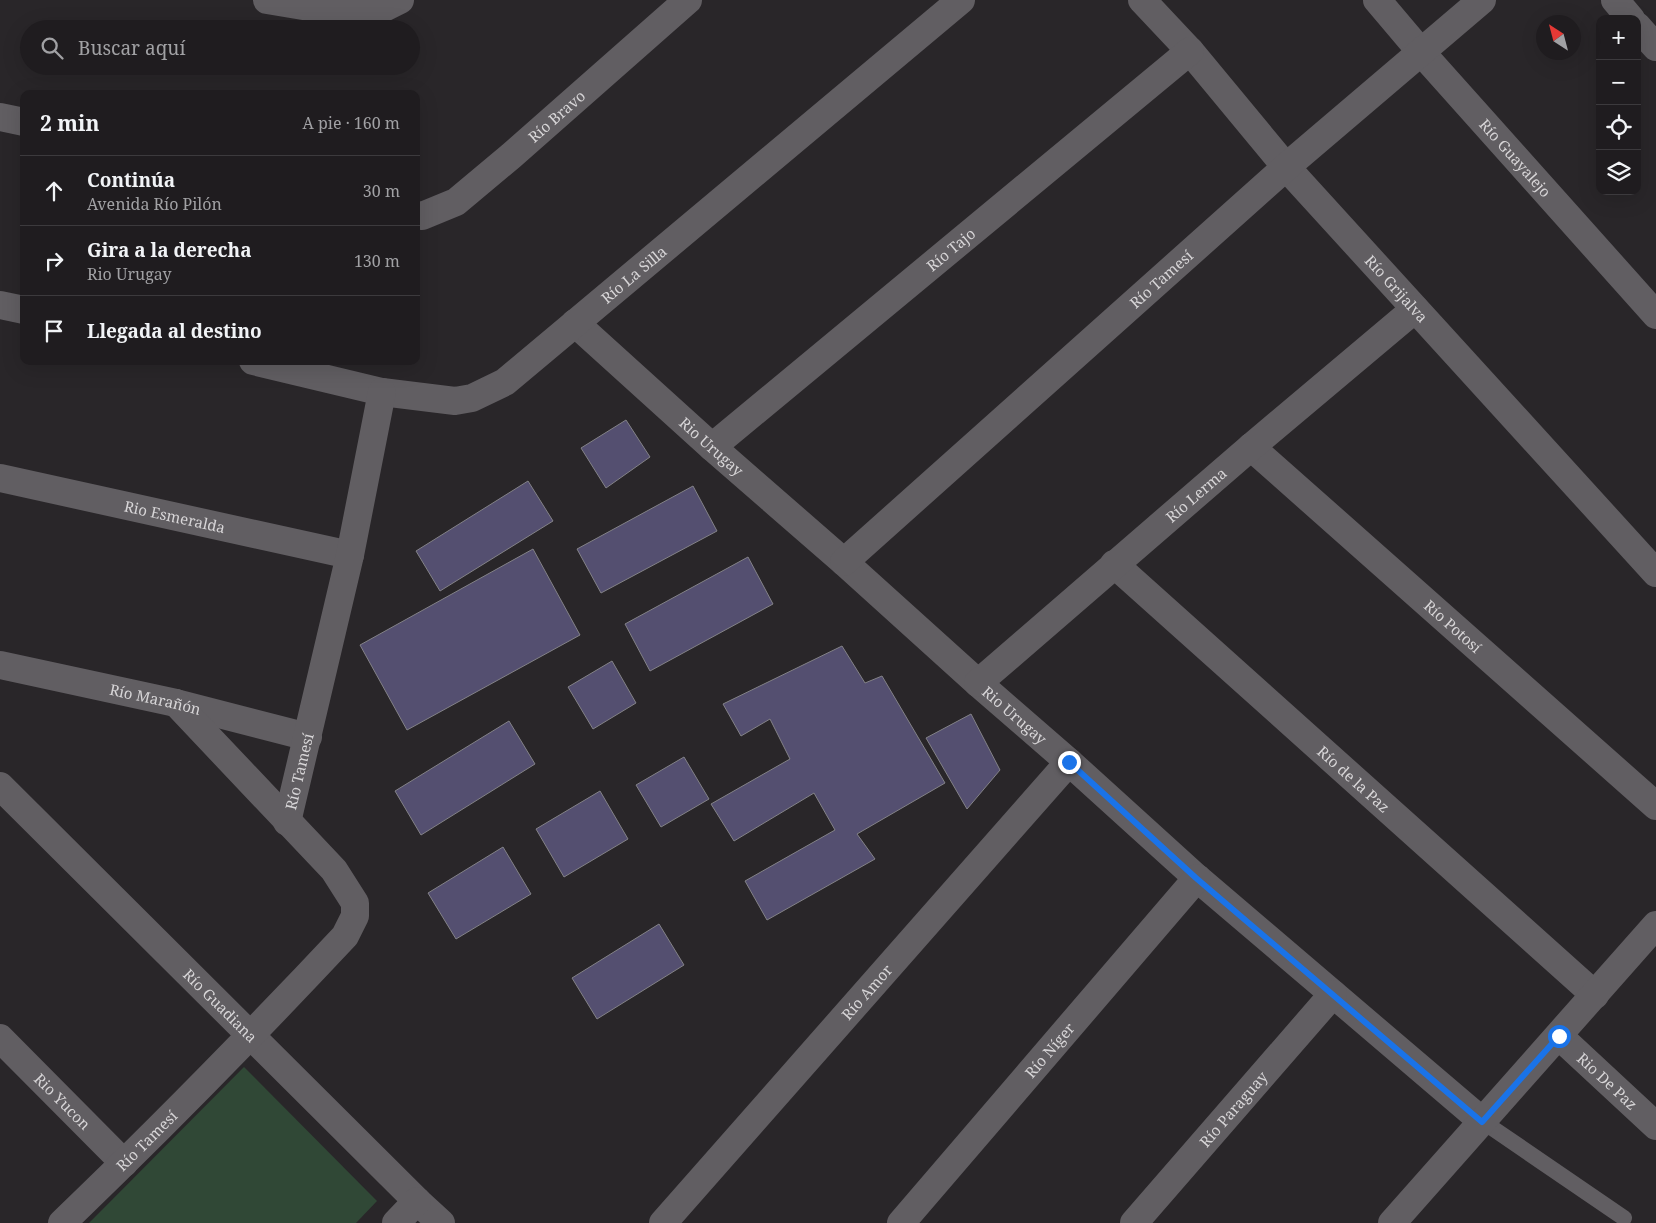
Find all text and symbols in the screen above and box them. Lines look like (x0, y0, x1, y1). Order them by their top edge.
north arrow (1536, 15, 1581, 60)
map controls (1596, 15, 1641, 195)
button: + (1596, 15, 1641, 60)
search box (20, 20, 420, 75)
icon: search (38, 34, 66, 62)
text: Buscar aquí (78, 35, 186, 61)
button: − (1596, 60, 1641, 105)
street label: Río Bravo (524, 86, 589, 147)
button: locate (1596, 105, 1641, 150)
text: 2 min (40, 109, 99, 137)
text: A pie · 160 m (303, 112, 400, 134)
street label: Río Guayalejo (1475, 114, 1556, 201)
button: layers (1596, 150, 1641, 195)
text: Continúa (87, 167, 175, 193)
icon: ahead (40, 177, 68, 205)
text: 30 m (363, 180, 400, 202)
text: Avenida Río Pilón (87, 193, 222, 215)
street label: Río Tajo (922, 223, 979, 275)
text: Gira a la derecha (87, 237, 252, 263)
street label: Río La Silla (597, 241, 671, 307)
street label: Río Tamesí (1125, 245, 1197, 312)
icon: right (40, 247, 68, 275)
text: 130 m (354, 250, 400, 272)
street label: Río Grijalva (1361, 251, 1433, 327)
text: Rio Urugay (87, 263, 172, 285)
icon: arrive (40, 317, 68, 345)
text: Llegada al destino (87, 318, 262, 344)
street label: Rio Urugay (675, 412, 748, 480)
street label: Río Lerma (1161, 463, 1231, 527)
street label: Rio Esmeralda (122, 496, 227, 537)
street label: Río Potosí (1420, 595, 1486, 657)
street label: Río Marañón (108, 679, 203, 719)
street label: Rio Urugay (978, 681, 1052, 749)
street label: Río Tamesí (280, 731, 318, 812)
street label: Río de la Paz (1313, 741, 1394, 817)
route end (1058, 751, 1081, 774)
street label: Río Amor (837, 960, 896, 1024)
street label: Río Guadiana (179, 964, 262, 1047)
street label: Río Níger (1020, 1018, 1079, 1082)
route start (1548, 1025, 1571, 1048)
street label: Rio De Paz (1573, 1048, 1642, 1114)
street label: Río Paraguay (1195, 1067, 1272, 1151)
street label: Rio Yucon (30, 1069, 95, 1134)
street label: Río Tamesí (112, 1106, 181, 1175)

